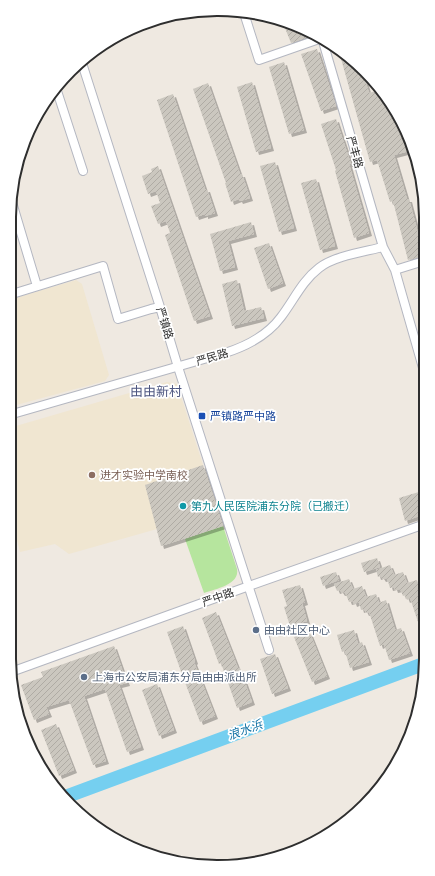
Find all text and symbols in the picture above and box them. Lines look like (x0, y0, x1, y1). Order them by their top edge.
street label: 严丰路 (344, 134, 366, 170)
street label: 严镇路 (153, 305, 177, 341)
street label: 严民路 (194, 346, 230, 368)
district label: 由由新村 (130, 383, 182, 399)
place label: 严镇路严中路 (210, 409, 276, 423)
marker: 严镇路严中路 (197, 411, 207, 421)
place label: 进才实验中学南校 (100, 468, 188, 482)
marker: 进才实验中学南校 (87, 470, 97, 480)
place label: 第九人民医院浦东分院（已搬迁） (191, 499, 356, 513)
marker: 第九人民医院浦东分院（已搬迁） (178, 501, 188, 511)
street label: 严中路 (200, 585, 236, 609)
place label: 由由社区中心 (264, 623, 330, 637)
marker: 由由社区中心 (251, 625, 261, 635)
place label: 上海市公安局浦东分局由由派出所 (92, 670, 257, 684)
marker: 上海市公安局浦东分局由由派出所 (79, 672, 89, 682)
water label: 浪水浜 (225, 716, 265, 743)

